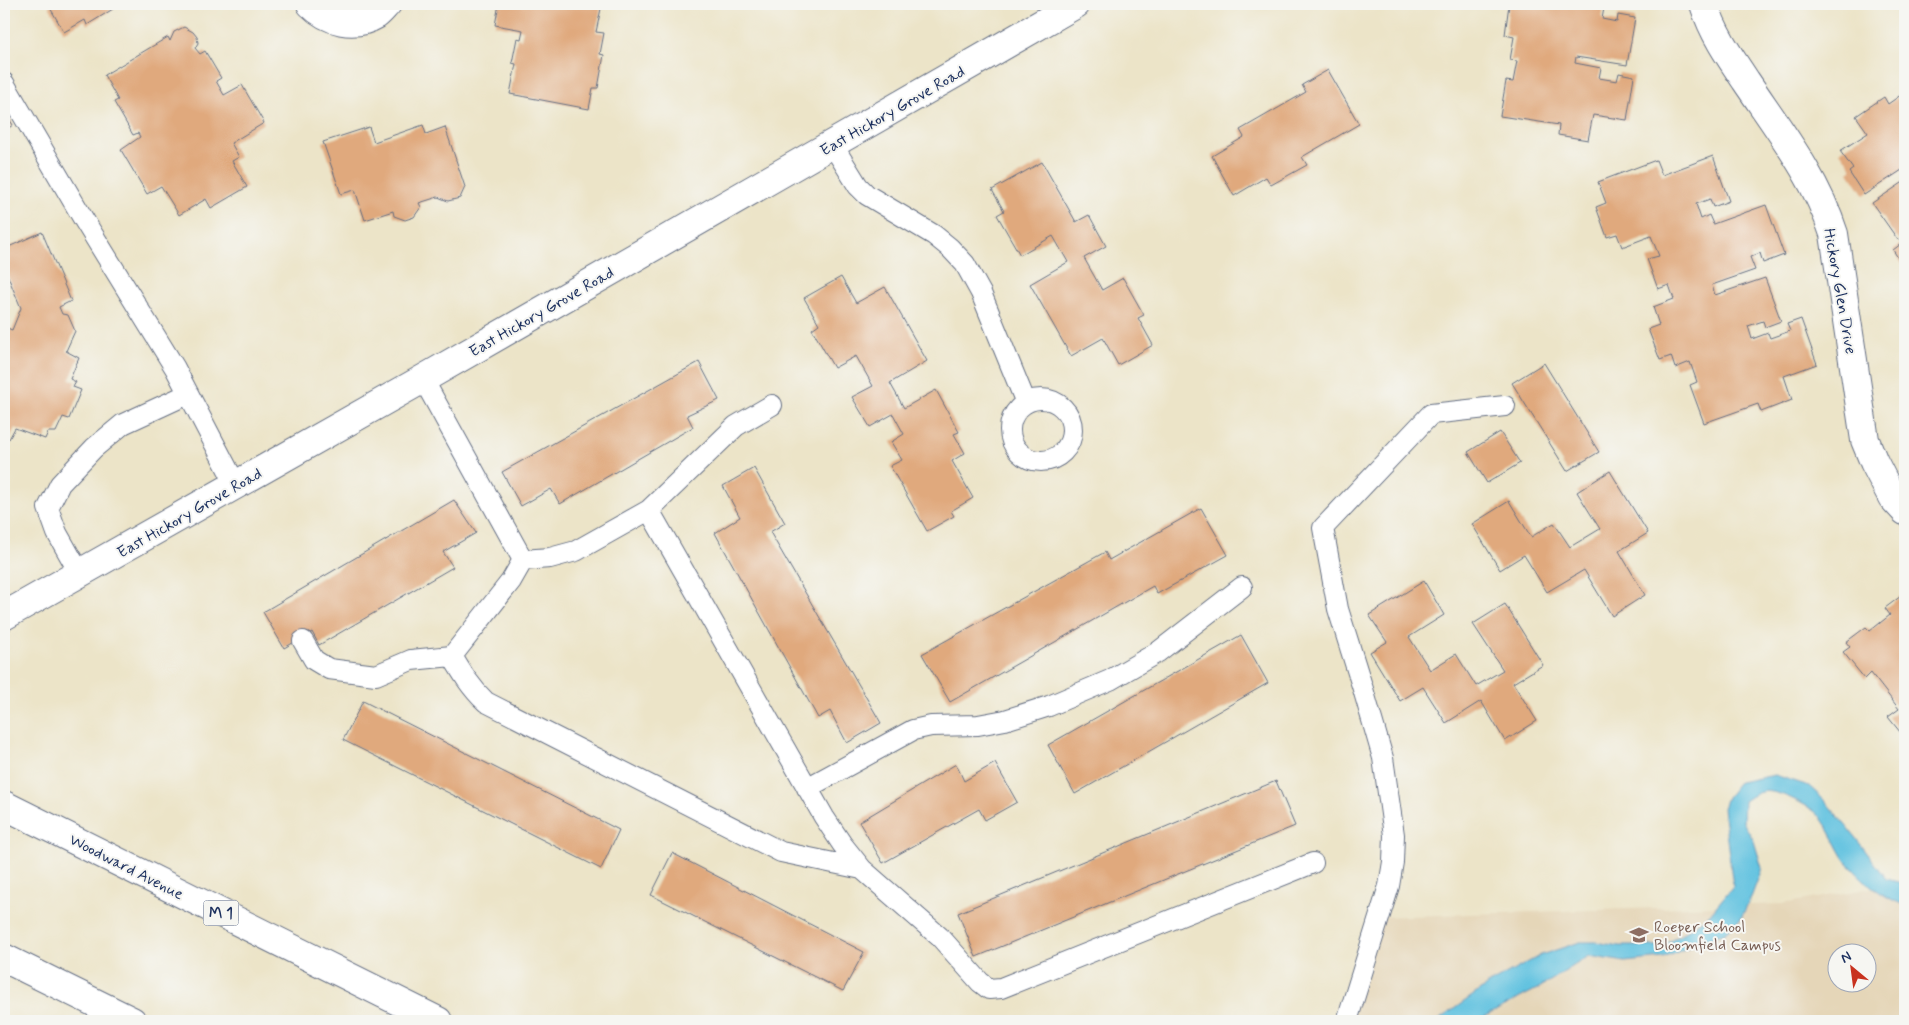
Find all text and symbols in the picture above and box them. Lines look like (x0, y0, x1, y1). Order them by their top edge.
street label: East Hickory Grove Road (817, 61, 969, 161)
street label: Hickory Glen Drive (1818, 227, 1861, 356)
street label: East Hickory Grove Road (466, 262, 618, 362)
street label: East Hickory Grove Road (114, 463, 266, 563)
street label: Woodward Avenue (66, 829, 187, 905)
road number: M 1 (204, 900, 238, 926)
place label: Roeper School Bloomfield Campus (1654, 917, 1781, 956)
school or university icon: Roeper School Bloomfield Campus (1628, 924, 1650, 946)
north arrow (1826, 942, 1876, 992)
text: N (1838, 947, 1855, 968)

